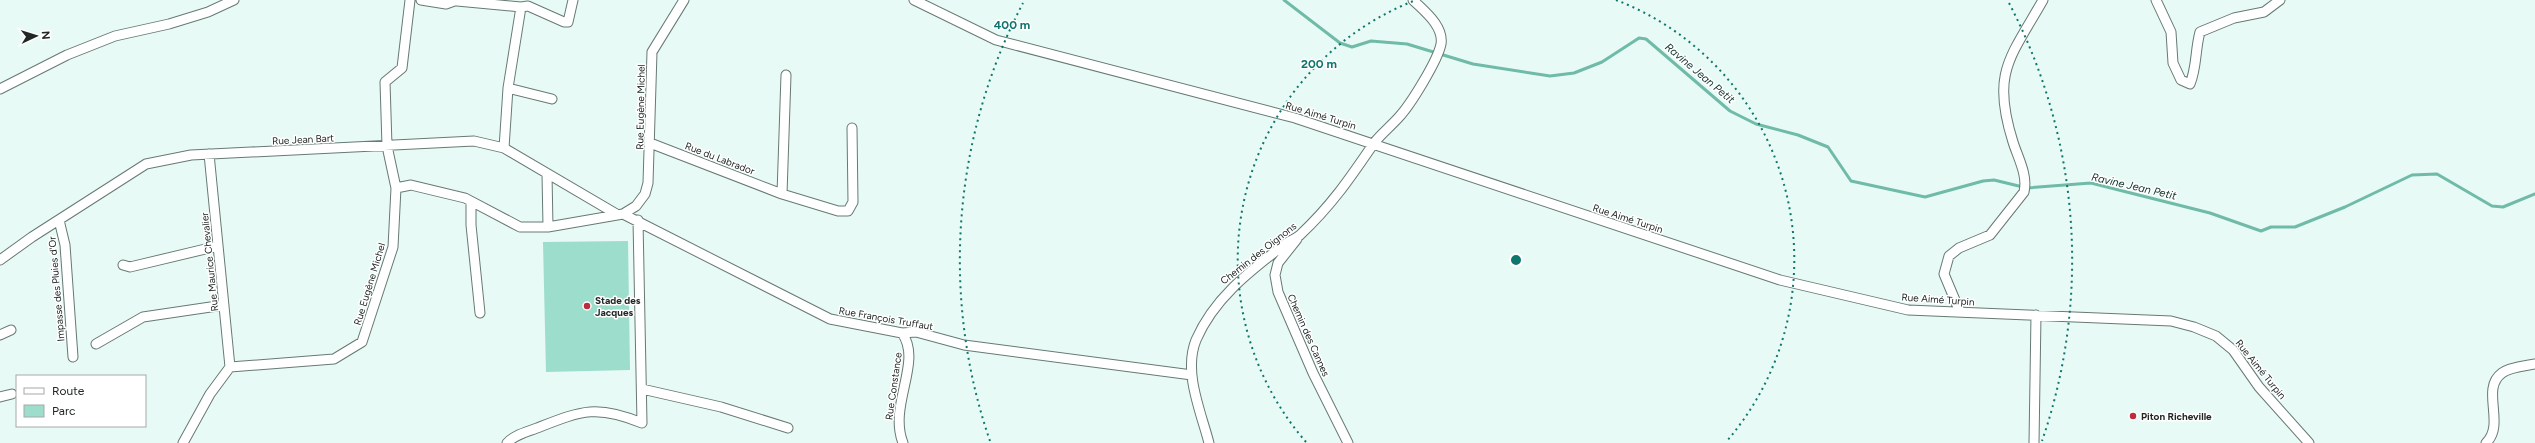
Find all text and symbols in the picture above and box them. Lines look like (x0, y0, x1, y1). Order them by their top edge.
north arrow (16, 16, 56, 56)
text: 400 m (994, 18, 1030, 32)
text: N (39, 31, 52, 40)
water label: Ravine Jean Petit (1662, 40, 1738, 107)
text: 200 m (1301, 57, 1337, 71)
street label: Rue Eugène Michel (633, 64, 648, 150)
street label: Rue Aimé Turpin (1284, 99, 1358, 133)
street label: Rue Jean Bart (272, 131, 334, 148)
street label: Rue du Labrador (683, 139, 757, 178)
water label: Ravine Jean Petit (2090, 170, 2178, 203)
street label: Rue Aimé Turpin (1591, 201, 1665, 236)
street label: Rue Maurice Chevalier (198, 211, 221, 312)
street label: Chemin des Oignons (1218, 219, 1299, 287)
street label: Impasse des Pluies d'Or (45, 235, 68, 342)
street label: Rue Eugène Michel (351, 241, 388, 327)
centre of rings (1509, 253, 1523, 267)
street label: Rue Aimé Turpin (1901, 290, 1975, 309)
street label: Chemin des Cannes (1284, 292, 1333, 379)
place label: Stade des Jacques (595, 294, 641, 319)
marker: Stade des Jacques (582, 301, 592, 311)
street label: Rue François Truffaut (838, 304, 934, 333)
street label: Rue Aimé Turpin (2233, 337, 2289, 402)
street label: Rue Constance (882, 351, 905, 421)
legend (16, 375, 146, 427)
text: Route (52, 384, 85, 398)
text: Parc (52, 404, 76, 418)
place label: Piton Richeville (2141, 410, 2212, 423)
marker: Piton Richeville (2128, 411, 2138, 421)

